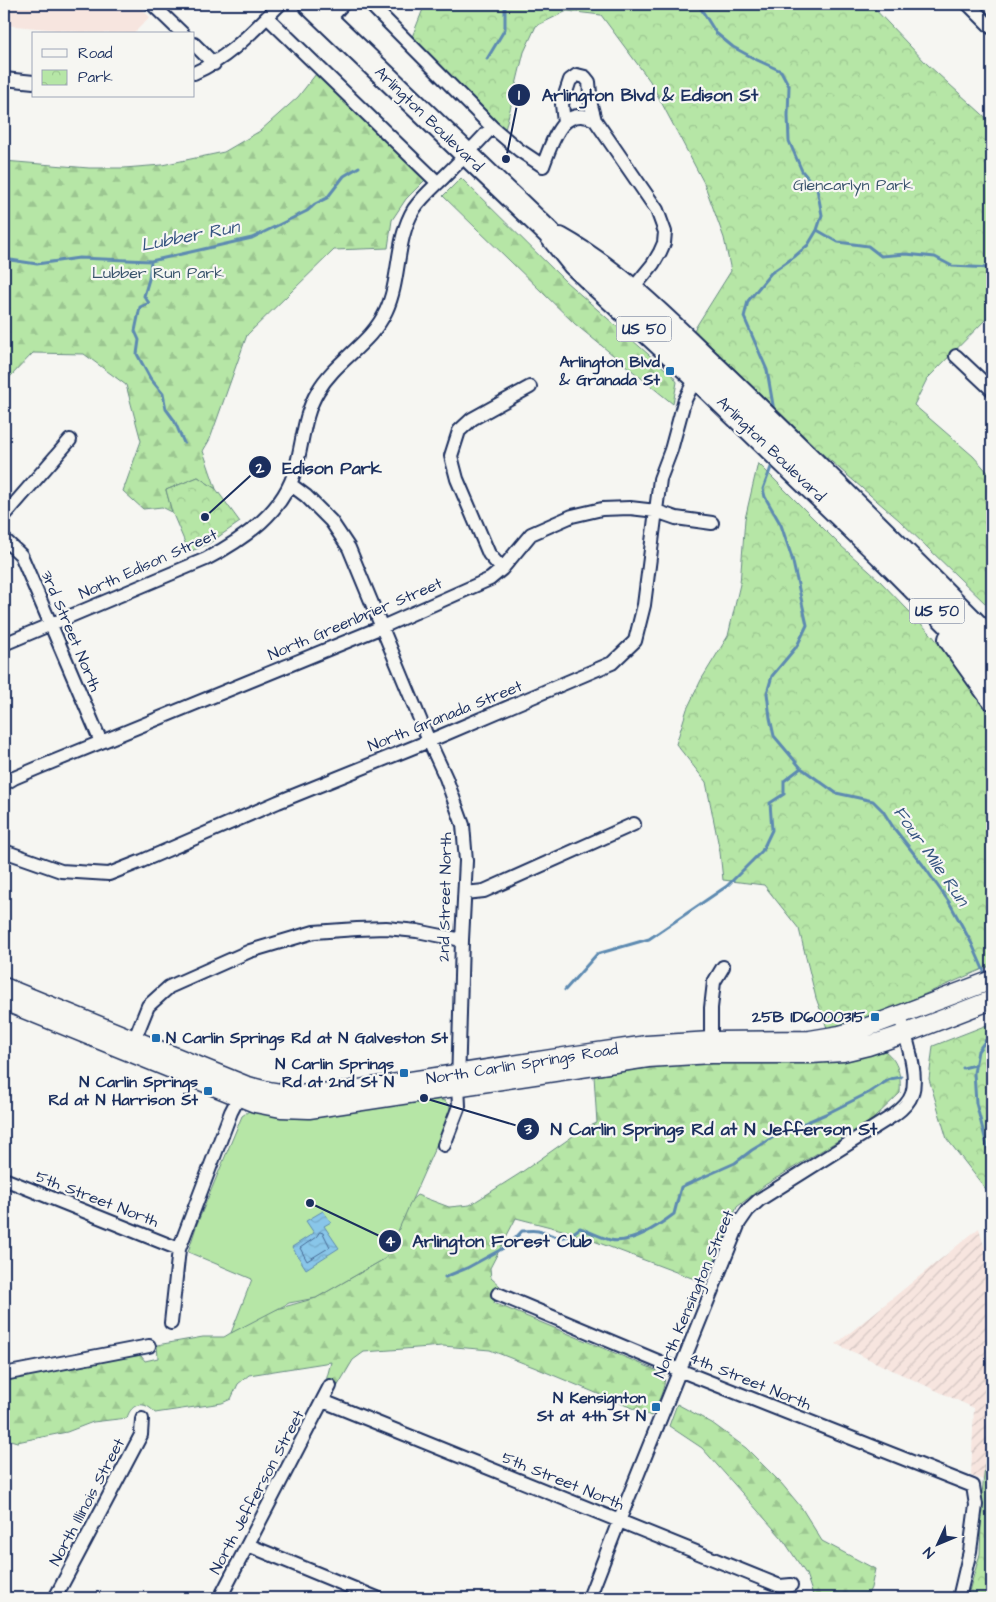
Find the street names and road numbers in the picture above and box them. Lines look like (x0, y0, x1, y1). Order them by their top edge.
street label: Arlington Boulevard (369, 61, 488, 177)
road number: US 50 (616, 316, 672, 342)
street label: Arlington Boulevard (711, 391, 830, 507)
street label: North Edison Street (75, 523, 221, 604)
street label: 3rd Street North (36, 567, 106, 695)
street label: North Greenbrier Street (264, 572, 446, 666)
road number: US 50 (910, 598, 964, 624)
street label: North Granada Street (364, 675, 526, 757)
street label: 2nd Street North (433, 832, 457, 962)
street label: North Carlin Springs Road (424, 1038, 620, 1091)
street label: 5th Street North (32, 1165, 162, 1233)
street label: North Kensington Street (649, 1206, 741, 1382)
street label: 4th Street North (686, 1347, 814, 1416)
street label: North Jefferson Street (204, 1406, 310, 1578)
street label: North Illinois Street (44, 1434, 130, 1570)
street label: 5th Street North (499, 1446, 628, 1516)

